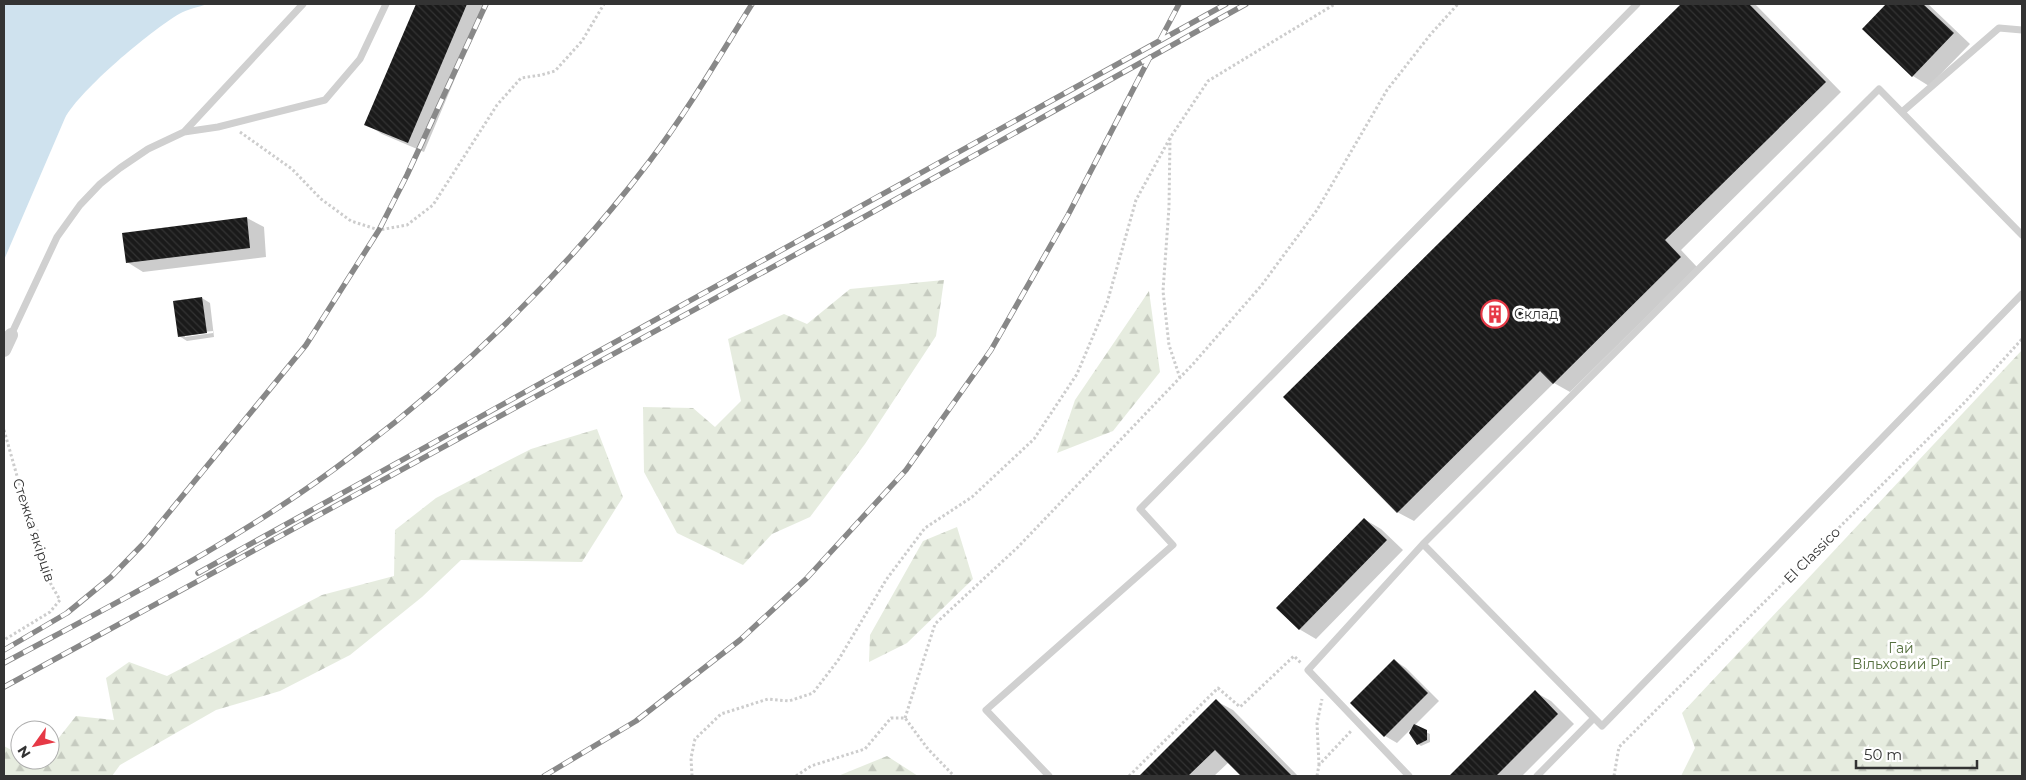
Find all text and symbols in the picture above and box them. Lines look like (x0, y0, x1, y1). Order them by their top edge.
building icon: Склад (1480, 299, 1510, 329)
place label: Склад (1514, 305, 1558, 323)
street label: Стежка якірців (9, 476, 59, 584)
street label: El Classico (1780, 523, 1844, 587)
park label: Гай Вільховий Ріг (1852, 639, 1950, 673)
north arrow (10, 720, 60, 770)
scale bar (1856, 738, 1977, 770)
text: N (13, 742, 35, 762)
text: 50 m (1864, 745, 1902, 764)

